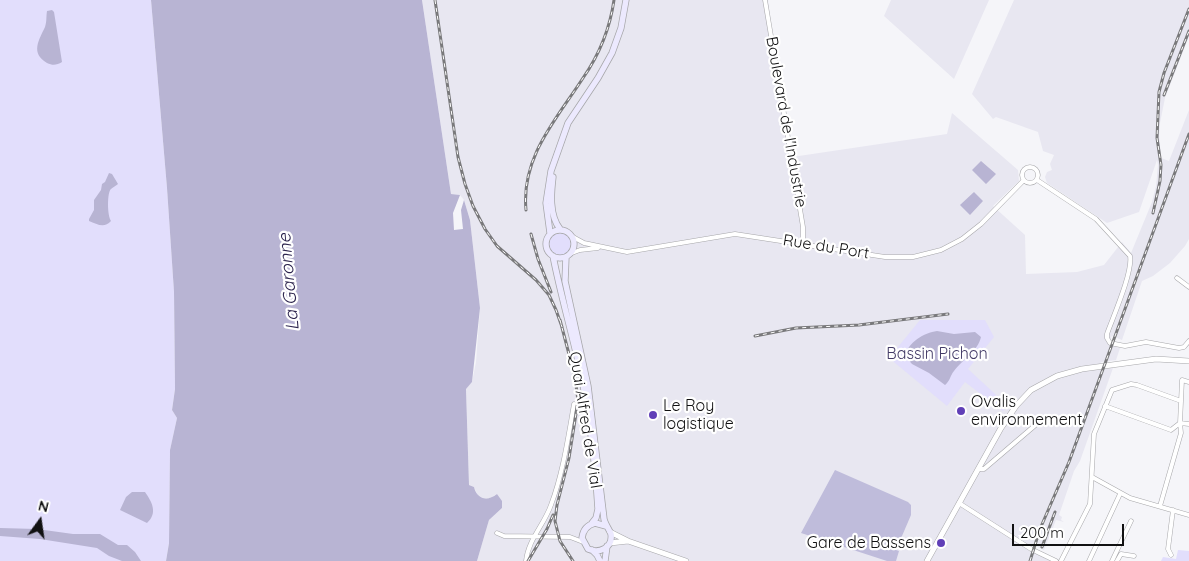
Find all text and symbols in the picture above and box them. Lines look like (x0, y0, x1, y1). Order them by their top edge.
street label: Boulevard de l'Industrie (761, 35, 811, 209)
street label: Rue du Port (781, 231, 871, 263)
water label: La Garonne (274, 233, 304, 331)
park label: Bassin Pichon (886, 344, 988, 364)
street label: Quai Alfred de Vial (565, 350, 605, 490)
place label: Ovalis environnement (971, 392, 1082, 430)
place label: Le Roy logistique (663, 396, 734, 434)
marker: Ovalis environnement (955, 405, 967, 417)
marker: Le Roy logistique (647, 409, 659, 421)
north arrow (15, 496, 65, 546)
text: N (36, 496, 51, 516)
scale bar (1014, 514, 1126, 546)
text: 200 m (1020, 523, 1064, 542)
place label: Gare de Bassens (807, 533, 931, 553)
marker: Gare de Bassens (935, 537, 947, 549)

